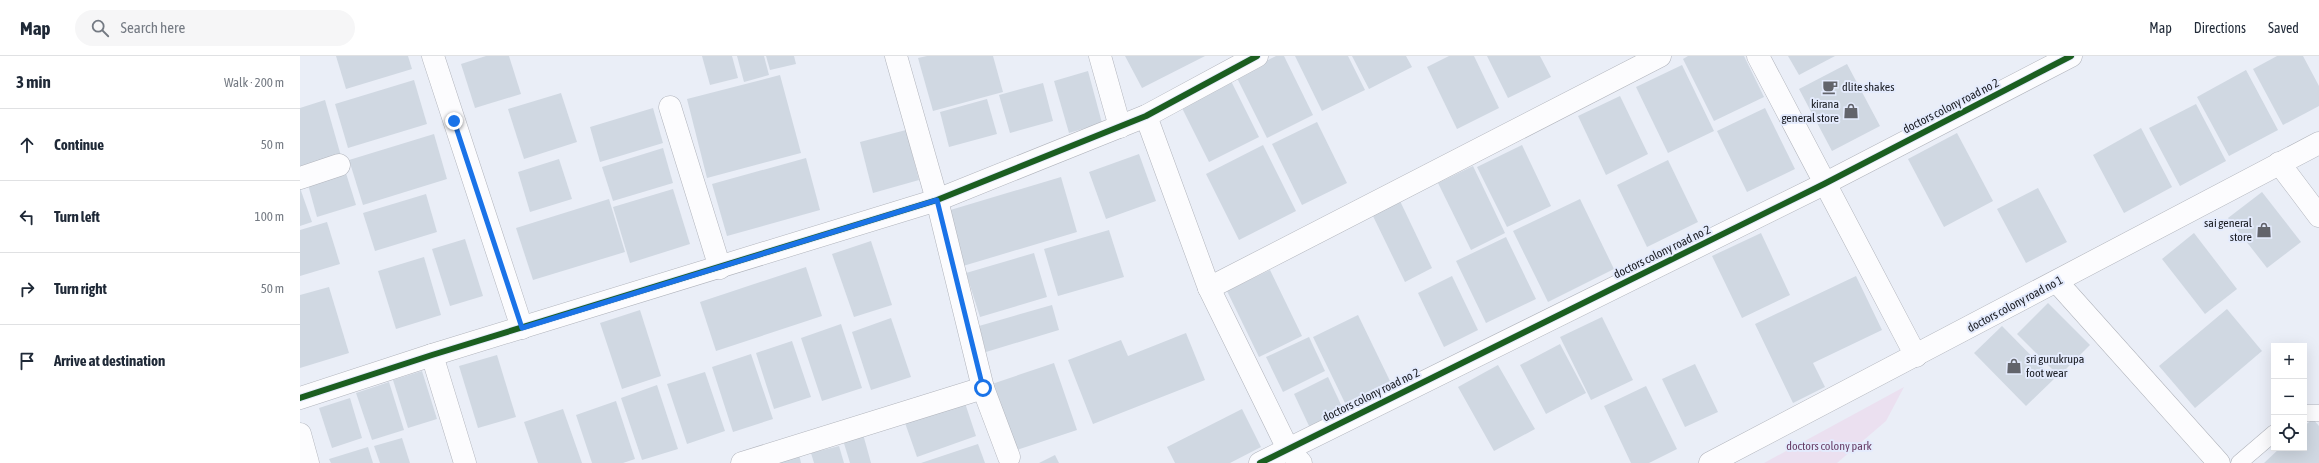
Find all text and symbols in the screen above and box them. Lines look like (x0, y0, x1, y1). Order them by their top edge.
search box (75, 10, 355, 46)
text: Map (20, 17, 51, 39)
icon: search (89, 17, 111, 39)
text: Search here (121, 19, 185, 36)
text: Map (2149, 20, 2172, 36)
text: Directions (2194, 20, 2246, 36)
text: Saved (2268, 20, 2299, 36)
text: 3 min (16, 72, 51, 92)
text: Walk · 200 m (224, 75, 284, 90)
street label: doctors colony road no 2 (1901, 76, 2001, 136)
cafe icon: dlite shakes (1821, 78, 1839, 96)
place label: dlite shakes (1842, 80, 1894, 94)
place label: kirana general store (1781, 97, 1839, 125)
shop icon: kirana general store (1842, 102, 1860, 120)
route end (445, 112, 463, 130)
icon: ahead (16, 134, 38, 156)
text: Continue (54, 136, 104, 153)
text: 50 m (261, 137, 284, 152)
icon: left (16, 206, 38, 228)
text: Turn left (54, 208, 100, 225)
text: 100 m (255, 209, 284, 224)
place label: sai general store (2204, 216, 2253, 244)
shop icon: sai general store (2255, 221, 2273, 239)
street label: doctors colony road no 2 (1611, 222, 1713, 282)
street label: doctors colony road no 1 (1965, 273, 2065, 335)
icon: right (16, 278, 38, 300)
text: Turn right (54, 280, 107, 297)
text: 50 m (261, 281, 284, 296)
map controls (2271, 343, 2307, 451)
button: + (2271, 343, 2307, 379)
icon: arrive (16, 350, 38, 372)
text: Arrive at destination (54, 352, 165, 369)
place label: sri gurukrupa foot wear (2026, 352, 2084, 380)
shop icon: sri gurukrupa foot wear (2005, 357, 2023, 375)
street label: doctors colony road no 2 (1320, 365, 1422, 425)
route start (974, 379, 992, 397)
button: − (2271, 379, 2307, 415)
button: locate (2271, 415, 2307, 451)
park label: doctors colony park (1786, 439, 1872, 453)

